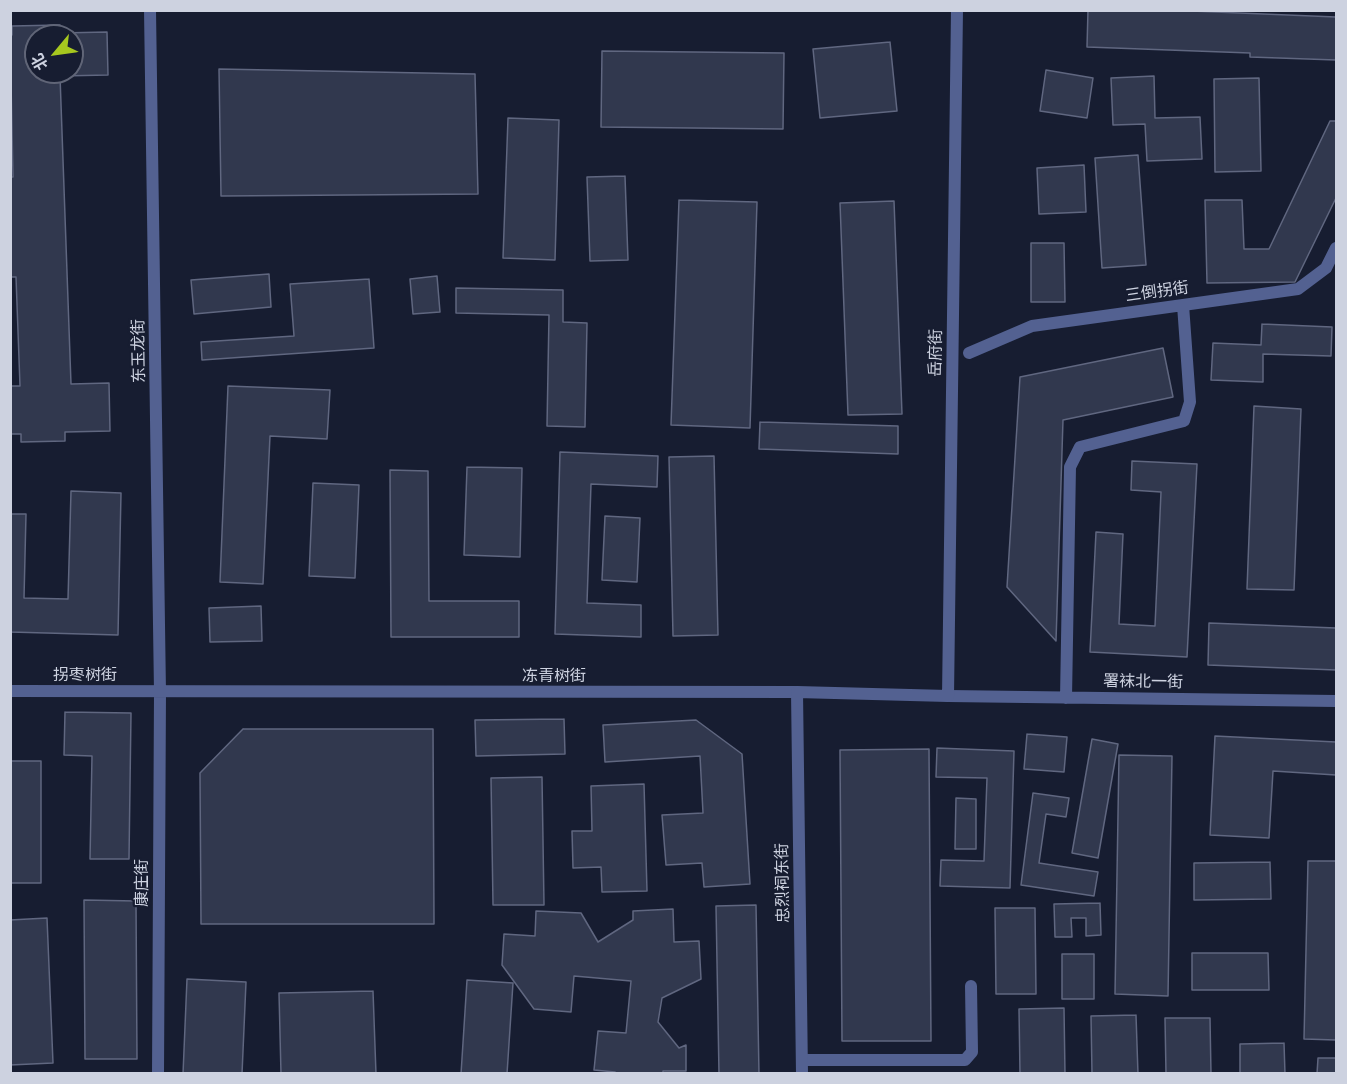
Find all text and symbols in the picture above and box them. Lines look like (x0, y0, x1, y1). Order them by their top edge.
north arrow (24, 24, 84, 84)
text: 北 (27, 50, 52, 74)
street label: 三倒拐街 (1124, 278, 1190, 306)
street label: 东玉龙街 (129, 319, 149, 383)
street label: 岳府街 (926, 329, 946, 377)
street label: 拐枣树街 (53, 665, 117, 685)
street label: 冻青树街 (522, 666, 586, 686)
street label: 署袜北一街 (1103, 672, 1183, 692)
street label: 忠烈祠东街 (773, 843, 793, 923)
street label: 康庄街 (132, 859, 152, 907)

